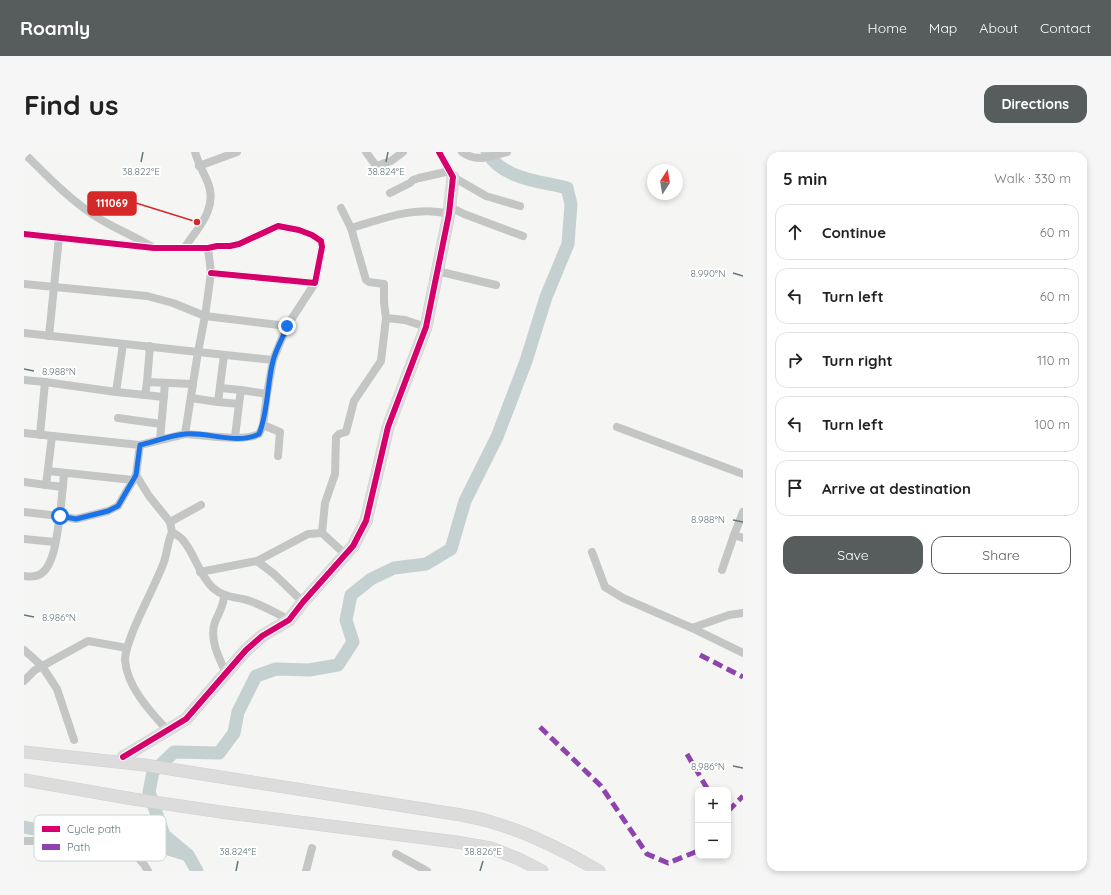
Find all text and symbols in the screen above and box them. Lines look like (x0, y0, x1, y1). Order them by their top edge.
text: Roamly (20, 16, 90, 40)
text: Home (868, 19, 907, 37)
text: Map (929, 19, 957, 37)
text: About (979, 19, 1018, 37)
text: Contact (1040, 19, 1091, 37)
button: Directions (984, 85, 1087, 123)
text: Find us (24, 87, 118, 122)
north arrow (647, 164, 683, 200)
text: 38.822°E (122, 165, 160, 178)
text: 38.824°E (367, 165, 405, 178)
text: 5 min (783, 168, 827, 189)
text: Walk · 330 m (994, 170, 1071, 186)
callout: 111069 (88, 192, 136, 215)
text: 111069 (96, 196, 128, 210)
icon: ahead (784, 221, 806, 243)
text: Continue (822, 223, 886, 242)
text: 60 m (1040, 224, 1070, 240)
text: 8.990°N (691, 267, 725, 280)
icon: left (784, 285, 806, 307)
text: Turn left (822, 287, 884, 306)
text: 60 m (1040, 288, 1070, 304)
route end (278, 317, 296, 335)
icon: right (784, 349, 806, 371)
text: Turn right (822, 351, 893, 370)
text: 110 m (1037, 352, 1070, 368)
text: 8.988°N (42, 365, 76, 378)
icon: left (784, 413, 806, 435)
text: Turn left (822, 415, 884, 434)
text: 100 m (1034, 416, 1070, 432)
icon: arrive (784, 477, 806, 499)
text: Arrive at destination (822, 479, 971, 498)
route start (51, 507, 69, 525)
text: 8.988°N (691, 513, 725, 526)
button: Save (783, 536, 923, 574)
button: Share (931, 536, 1071, 574)
text: 8.986°N (42, 611, 76, 624)
text: 8.986°N (691, 760, 725, 773)
map controls (695, 787, 731, 859)
button: + (695, 787, 731, 823)
legend (34, 815, 166, 861)
text: Cycle path (67, 822, 121, 836)
button: − (695, 823, 731, 859)
text: Path (67, 840, 90, 854)
text: 38.824°E (219, 845, 257, 858)
text: 38.826°E (464, 845, 502, 858)

